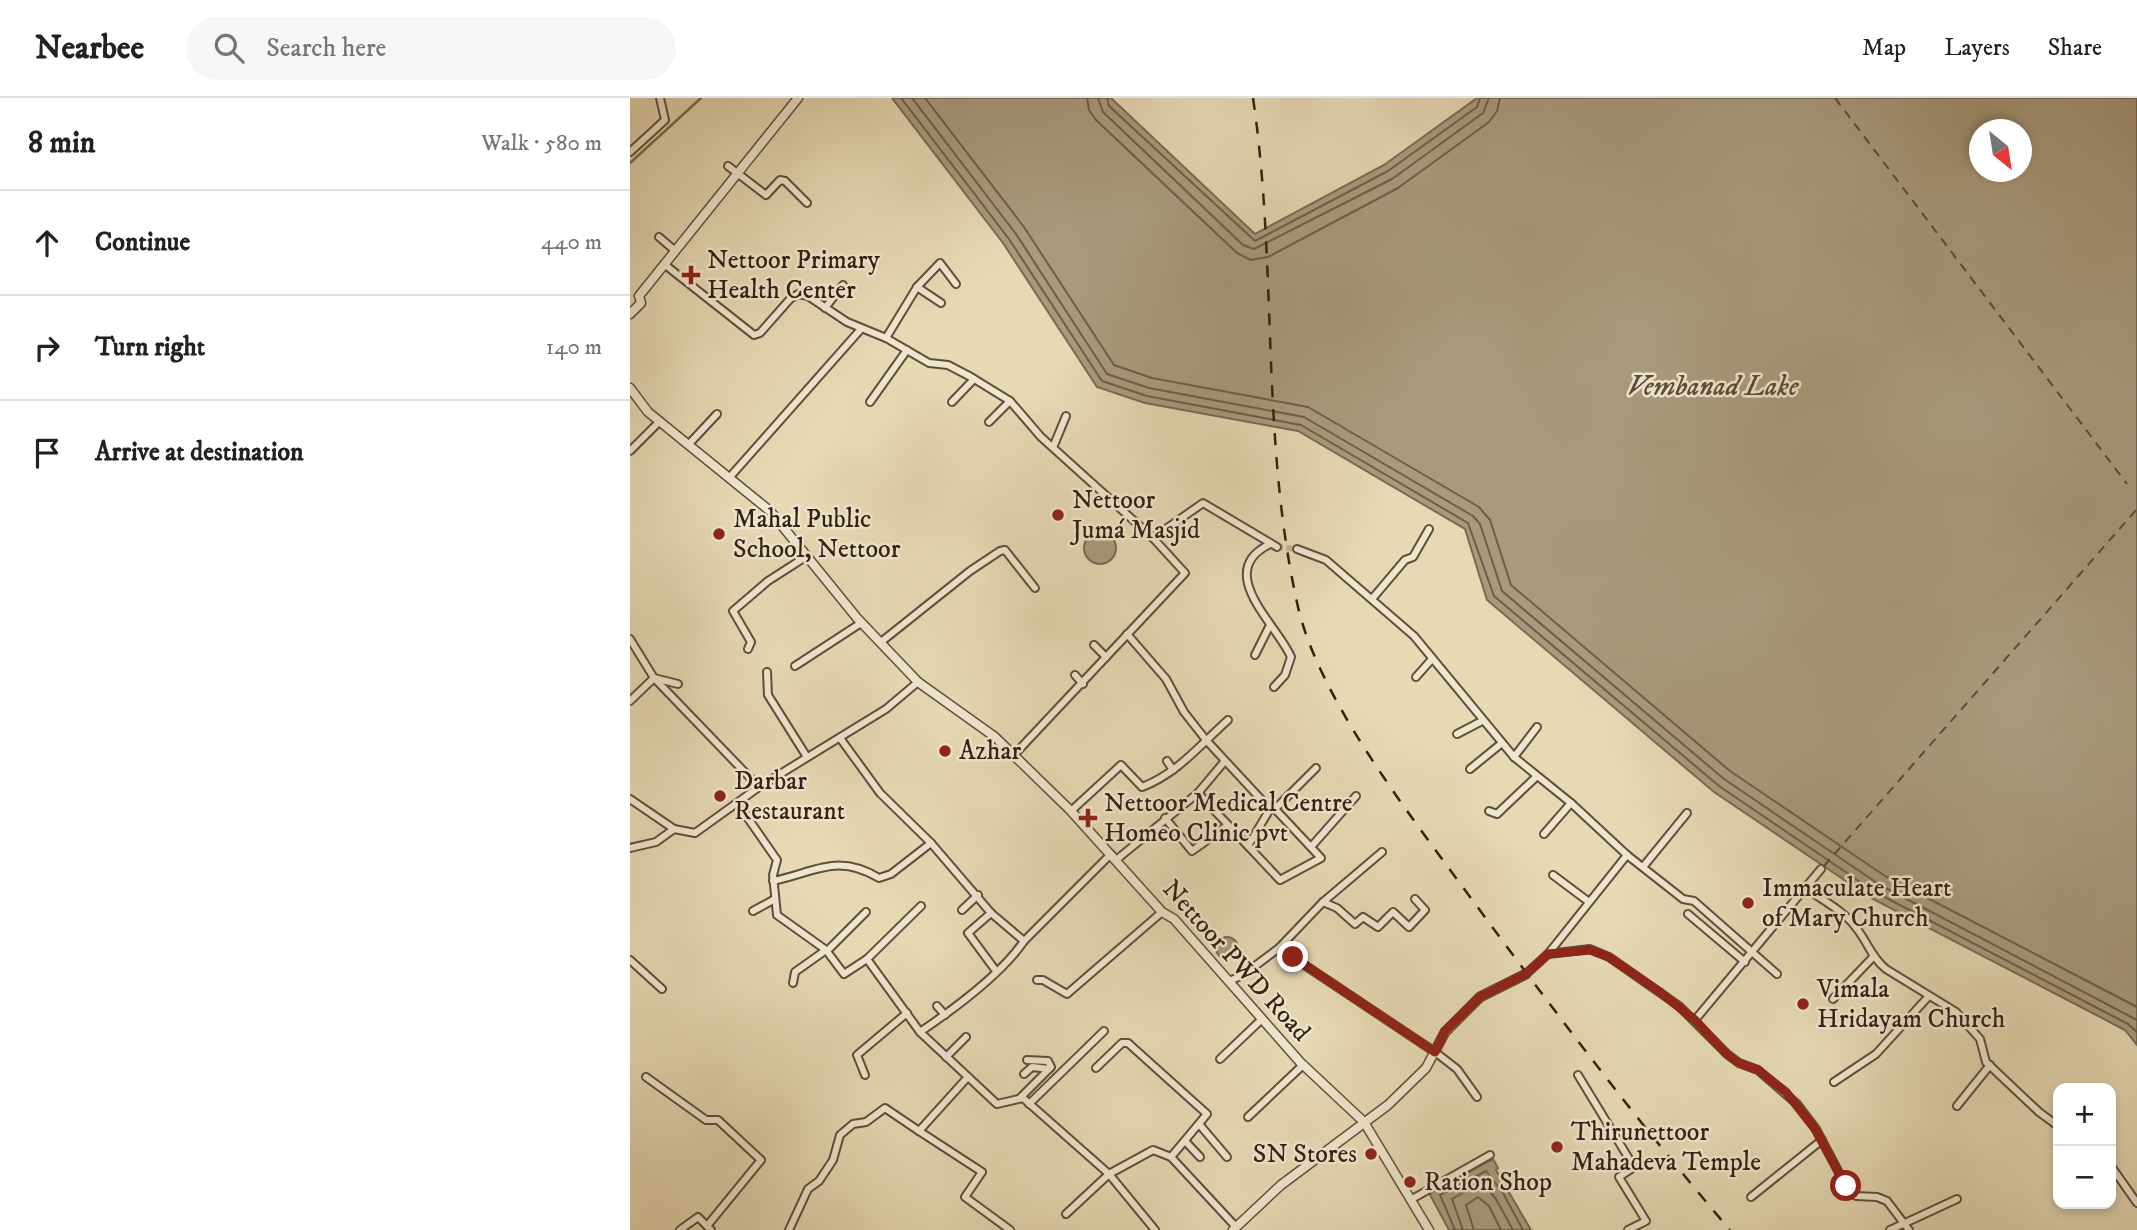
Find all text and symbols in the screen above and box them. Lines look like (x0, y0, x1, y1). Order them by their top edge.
search box (186, 17, 676, 80)
text: Nearbee (35, 28, 144, 69)
icon: search (210, 29, 248, 67)
text: Search here (266, 32, 386, 65)
text: Map (1862, 33, 1906, 63)
text: Layers (1944, 33, 2010, 63)
text: Share (2048, 33, 2102, 63)
north arrow (1969, 119, 2032, 182)
text: 8 min (28, 125, 95, 162)
text: Walk · 580 m (481, 129, 602, 158)
icon: ahead (28, 224, 66, 262)
text: Continue (95, 226, 190, 259)
text: 440 m (541, 228, 602, 257)
place label: Nettoor Primary Health Center (707, 244, 880, 307)
marker: Nettoor Primary Health Center (681, 265, 701, 285)
icon: right (28, 329, 66, 367)
text: Turn right (95, 331, 205, 364)
text: 140 m (546, 333, 602, 362)
water label: Vembanad Lake (1627, 369, 1800, 404)
icon: arrive (28, 434, 66, 472)
text: Arrive at destination (95, 436, 304, 469)
place label: Nettoor Jumá Masjid (1070, 484, 1200, 547)
place label: Mahal Public School, Nettoor (733, 503, 901, 566)
marker: Nettoor Jumá Masjid (1050, 507, 1066, 523)
marker: Mahal Public School, Nettoor (711, 526, 727, 542)
place label: Azhar (959, 735, 1022, 768)
marker: Azhar (937, 743, 953, 759)
place label: Darbar Restaurant (734, 765, 845, 828)
place label: Nettoor Medical Centre Homeo Clinic pvt (1104, 787, 1352, 850)
marker: Darbar Restaurant (712, 788, 728, 804)
marker: Nettoor Medical Centre Homeo Clinic pvt (1078, 808, 1098, 828)
place label: Immaculate Heart of Mary Church (1762, 872, 1951, 935)
street label: Nettoor PWD Road (1155, 873, 1317, 1049)
marker: Immaculate Heart of Mary Church (1740, 895, 1756, 911)
route end (1277, 941, 1308, 972)
place label: Vimala Hridayam Church (1816, 973, 2006, 1036)
marker: Vimala Hridayam Church (1795, 996, 1811, 1012)
map controls (2053, 1083, 2116, 1209)
button: + (2053, 1083, 2116, 1146)
place label: Thirunettoor Mahadeva Temple (1571, 1116, 1761, 1179)
place label: SN Stores (1253, 1138, 1357, 1171)
marker: Thirunettoor Mahadeva Temple (1549, 1139, 1565, 1155)
marker: SN Stores (1363, 1146, 1379, 1162)
button: − (2053, 1146, 2116, 1209)
place label: Ration Shop (1424, 1166, 1552, 1199)
route start (1830, 1170, 1861, 1201)
marker: Ration Shop (1402, 1174, 1418, 1190)

